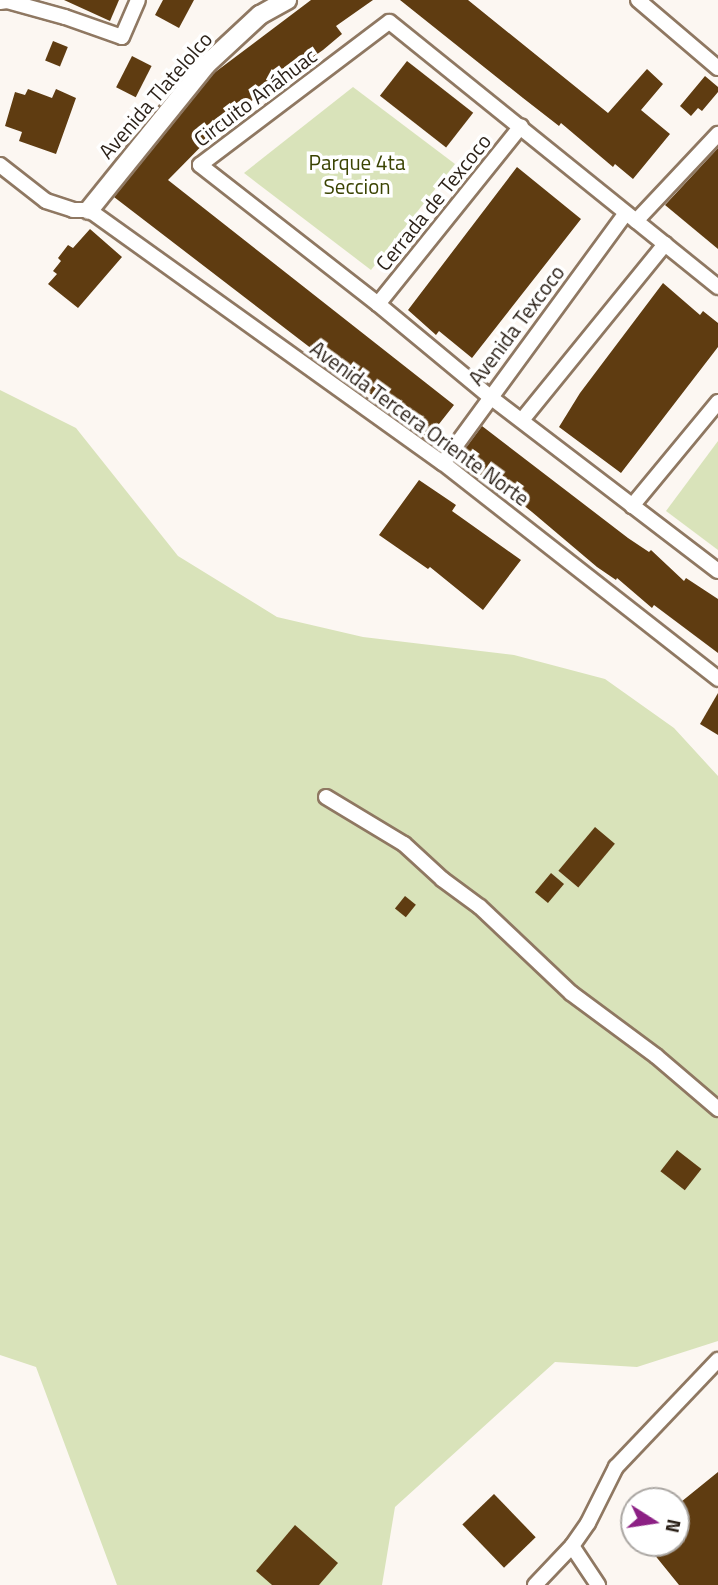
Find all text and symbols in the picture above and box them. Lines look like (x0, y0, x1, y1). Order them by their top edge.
street label: Avenida Tlatelolco (93, 26, 217, 164)
street label: Circuito Anáhuac (189, 43, 321, 151)
street label: Cerrada de Texcoco (370, 129, 496, 275)
park label: Parque 4ta Seccion (309, 149, 405, 199)
street label: Avenida Texcoco (463, 260, 569, 390)
street label: Avenida Tercera Oriente Norte (306, 335, 534, 511)
north arrow (620, 1487, 690, 1557)
text: N (659, 1517, 690, 1536)

